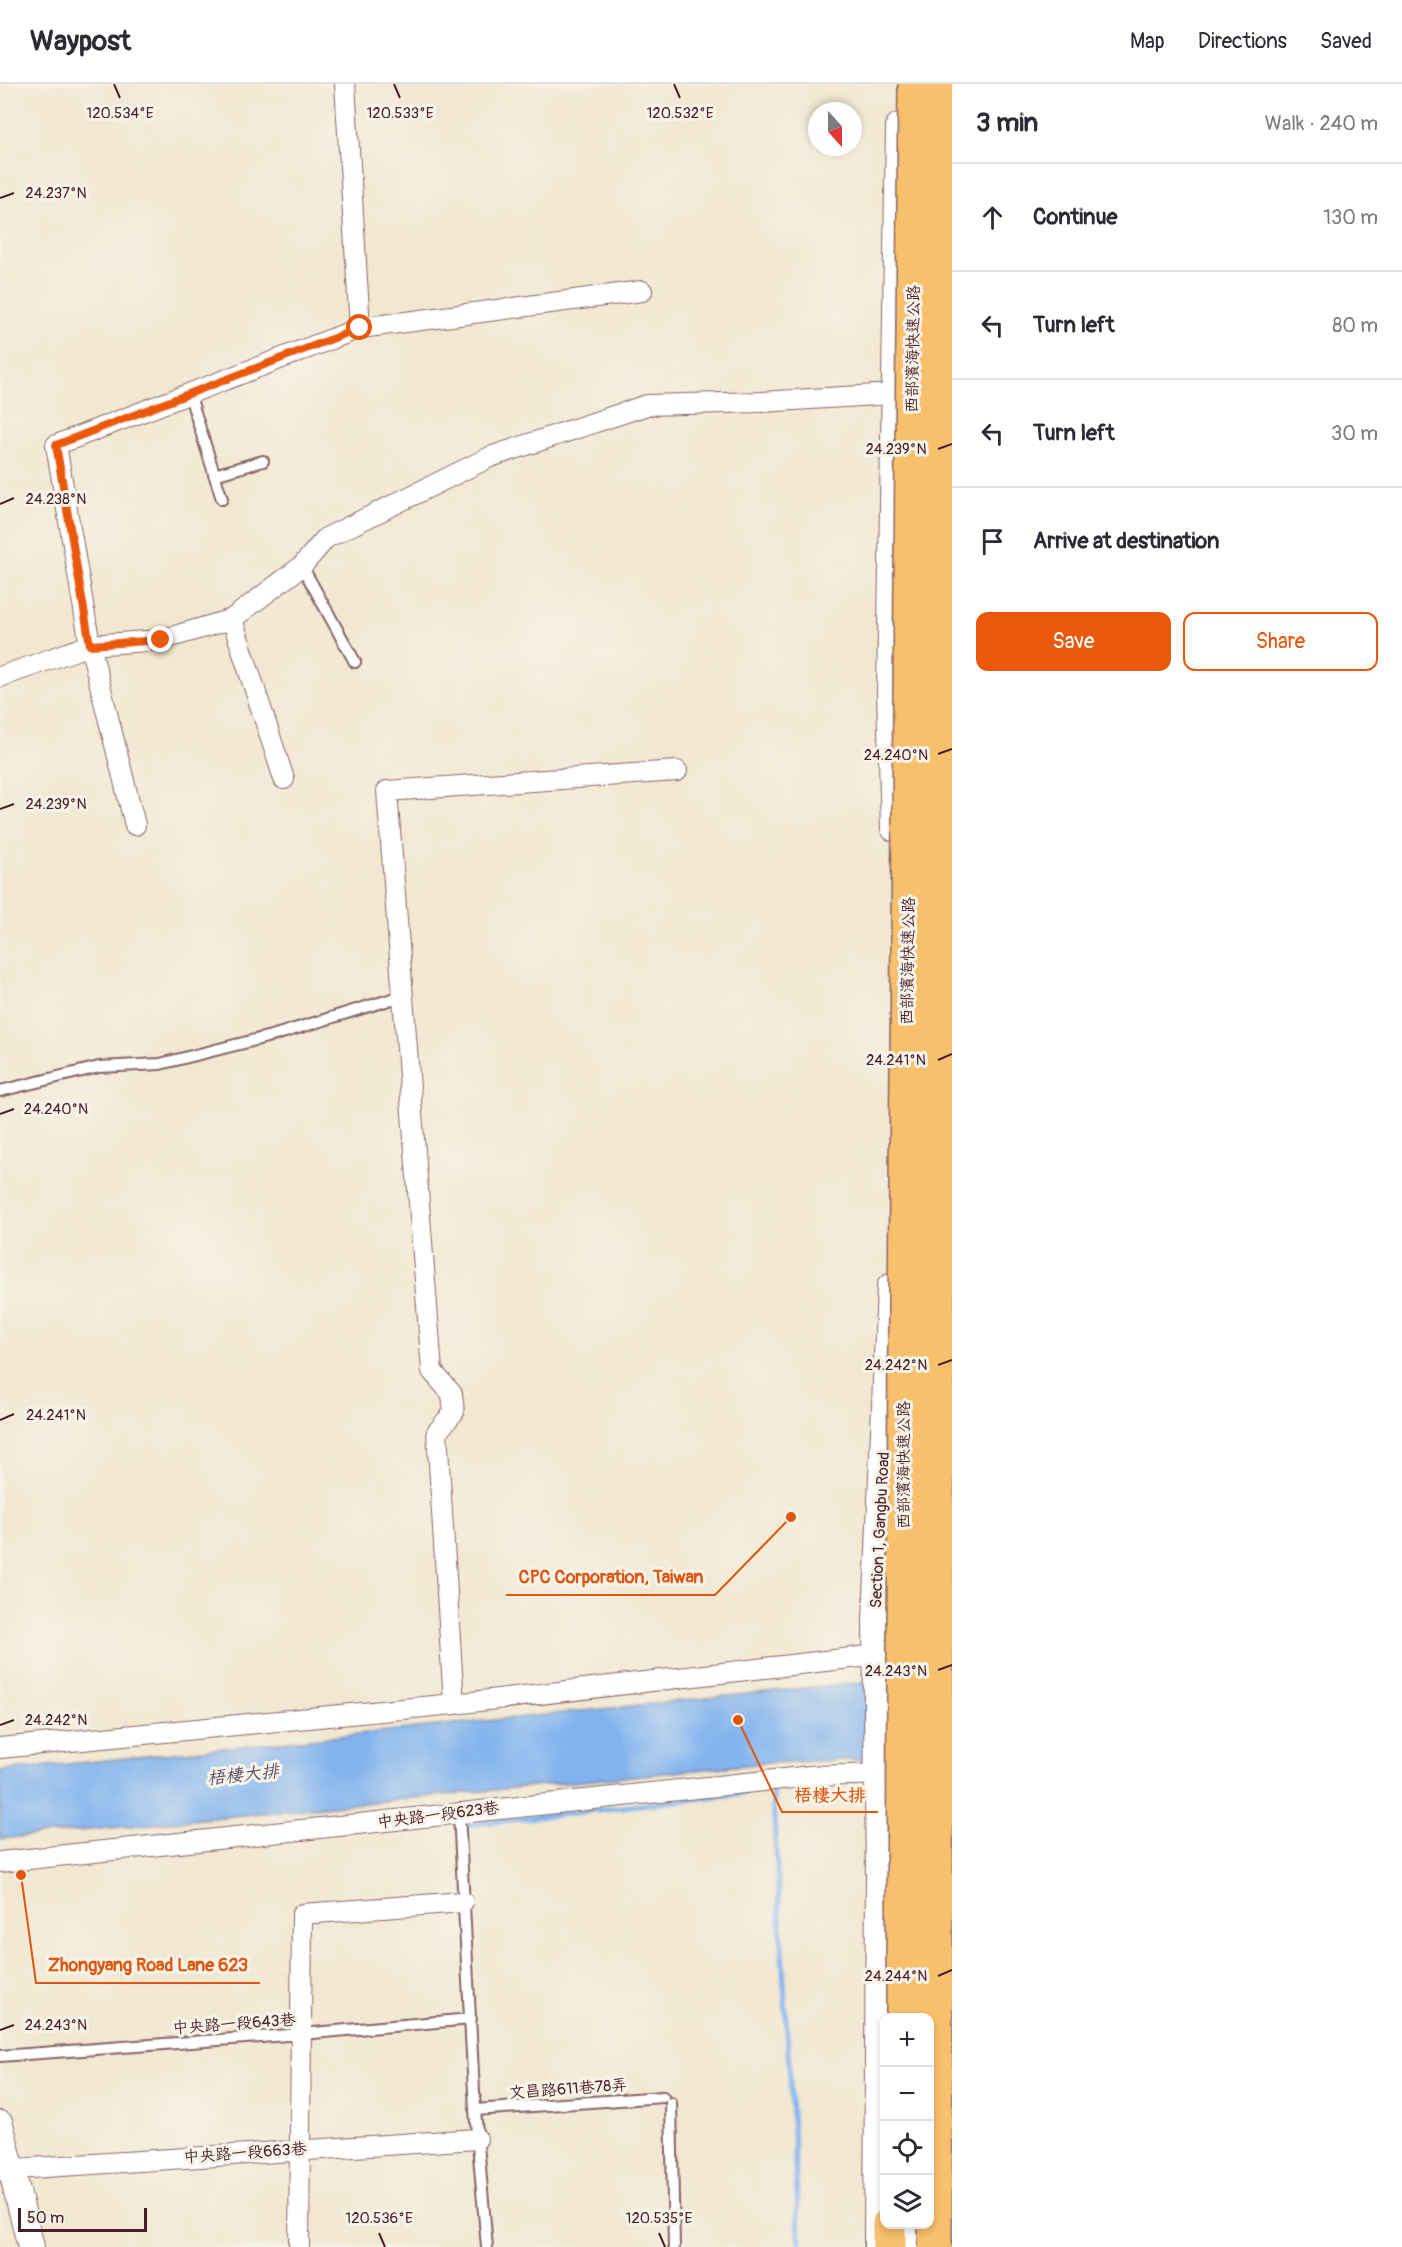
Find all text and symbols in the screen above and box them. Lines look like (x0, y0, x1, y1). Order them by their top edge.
text: Waypost (30, 24, 131, 59)
text: Map (1130, 28, 1165, 55)
text: Directions (1198, 28, 1287, 55)
text: Saved (1320, 28, 1372, 55)
north arrow (808, 102, 862, 156)
text: 120.534°E (86, 104, 154, 123)
text: 120.533°E (366, 104, 434, 123)
text: 120.532°E (646, 104, 714, 123)
text: 3 min (976, 107, 1038, 139)
text: Walk · 240 m (1265, 111, 1378, 136)
text: 24.237°N (25, 184, 87, 203)
icon: ahead (976, 201, 1009, 234)
text: Continue (1033, 203, 1117, 231)
text: 130 m (1323, 205, 1378, 230)
street label: 西部濱海快速公路 (902, 285, 924, 413)
icon: left (976, 309, 1009, 342)
text: Turn left (1033, 311, 1115, 339)
text: 80 m (1332, 313, 1378, 338)
route start (346, 314, 372, 340)
icon: left (976, 417, 1009, 450)
text: Turn left (1033, 419, 1115, 447)
text: 30 m (1331, 421, 1378, 446)
text: 24.239°N (865, 440, 927, 459)
text: 24.238°N (26, 490, 86, 509)
icon: arrive (976, 525, 1009, 558)
text: Arrive at destination (1033, 527, 1219, 555)
button: Save (976, 612, 1171, 671)
button: Share (1183, 612, 1378, 671)
route end (147, 626, 173, 652)
text: 24.240°N (864, 746, 928, 765)
text: 24.239°N (25, 795, 87, 814)
street label: 西部濱海快速公路 (897, 897, 919, 1025)
text: 24.241°N (866, 1051, 926, 1070)
text: 24.240°N (24, 1100, 88, 1119)
text: 24.242°N (865, 1356, 927, 1375)
street label: 西部濱海快速公路 (894, 1401, 914, 1529)
text: 24.241°N (26, 1406, 86, 1425)
street label: Section 1, Gangbu Road (866, 1451, 894, 1609)
callout: CPC Corporation, Taiwan (506, 1559, 715, 1595)
text: CPC Corporation, Taiwan (519, 1566, 703, 1589)
text: 24.243°N (865, 1662, 927, 1681)
text: 24.242°N (25, 1711, 87, 1730)
water label: 梧棲大排 (206, 1760, 282, 1790)
callout: 梧棲大排 (782, 1776, 878, 1812)
text: 梧棲大排 (794, 1784, 866, 1807)
street label: 中央路一段623巷 (376, 1798, 500, 1832)
callout: Zhongyang Road Lane 623 (36, 1947, 260, 1983)
text: Zhongyang Road Lane 623 (48, 1954, 248, 1977)
text: 24.244°N (865, 1967, 927, 1986)
street label: 中央路一段643巷 (172, 2010, 296, 2038)
map controls (880, 2013, 934, 2229)
button: + (880, 2013, 934, 2067)
text: 24.243°N (25, 2016, 87, 2035)
button: − (880, 2067, 934, 2121)
street label: 文昌路611巷78弄 (508, 2075, 628, 2103)
button: locate (880, 2121, 934, 2175)
street label: 中央路一段663巷 (183, 2139, 307, 2167)
button: layers (880, 2175, 934, 2229)
scale bar (18, 2205, 147, 2232)
text: 50 m (27, 2208, 64, 2228)
text: 120.536°E (345, 2209, 413, 2228)
text: 120.535°E (626, 2209, 693, 2228)

